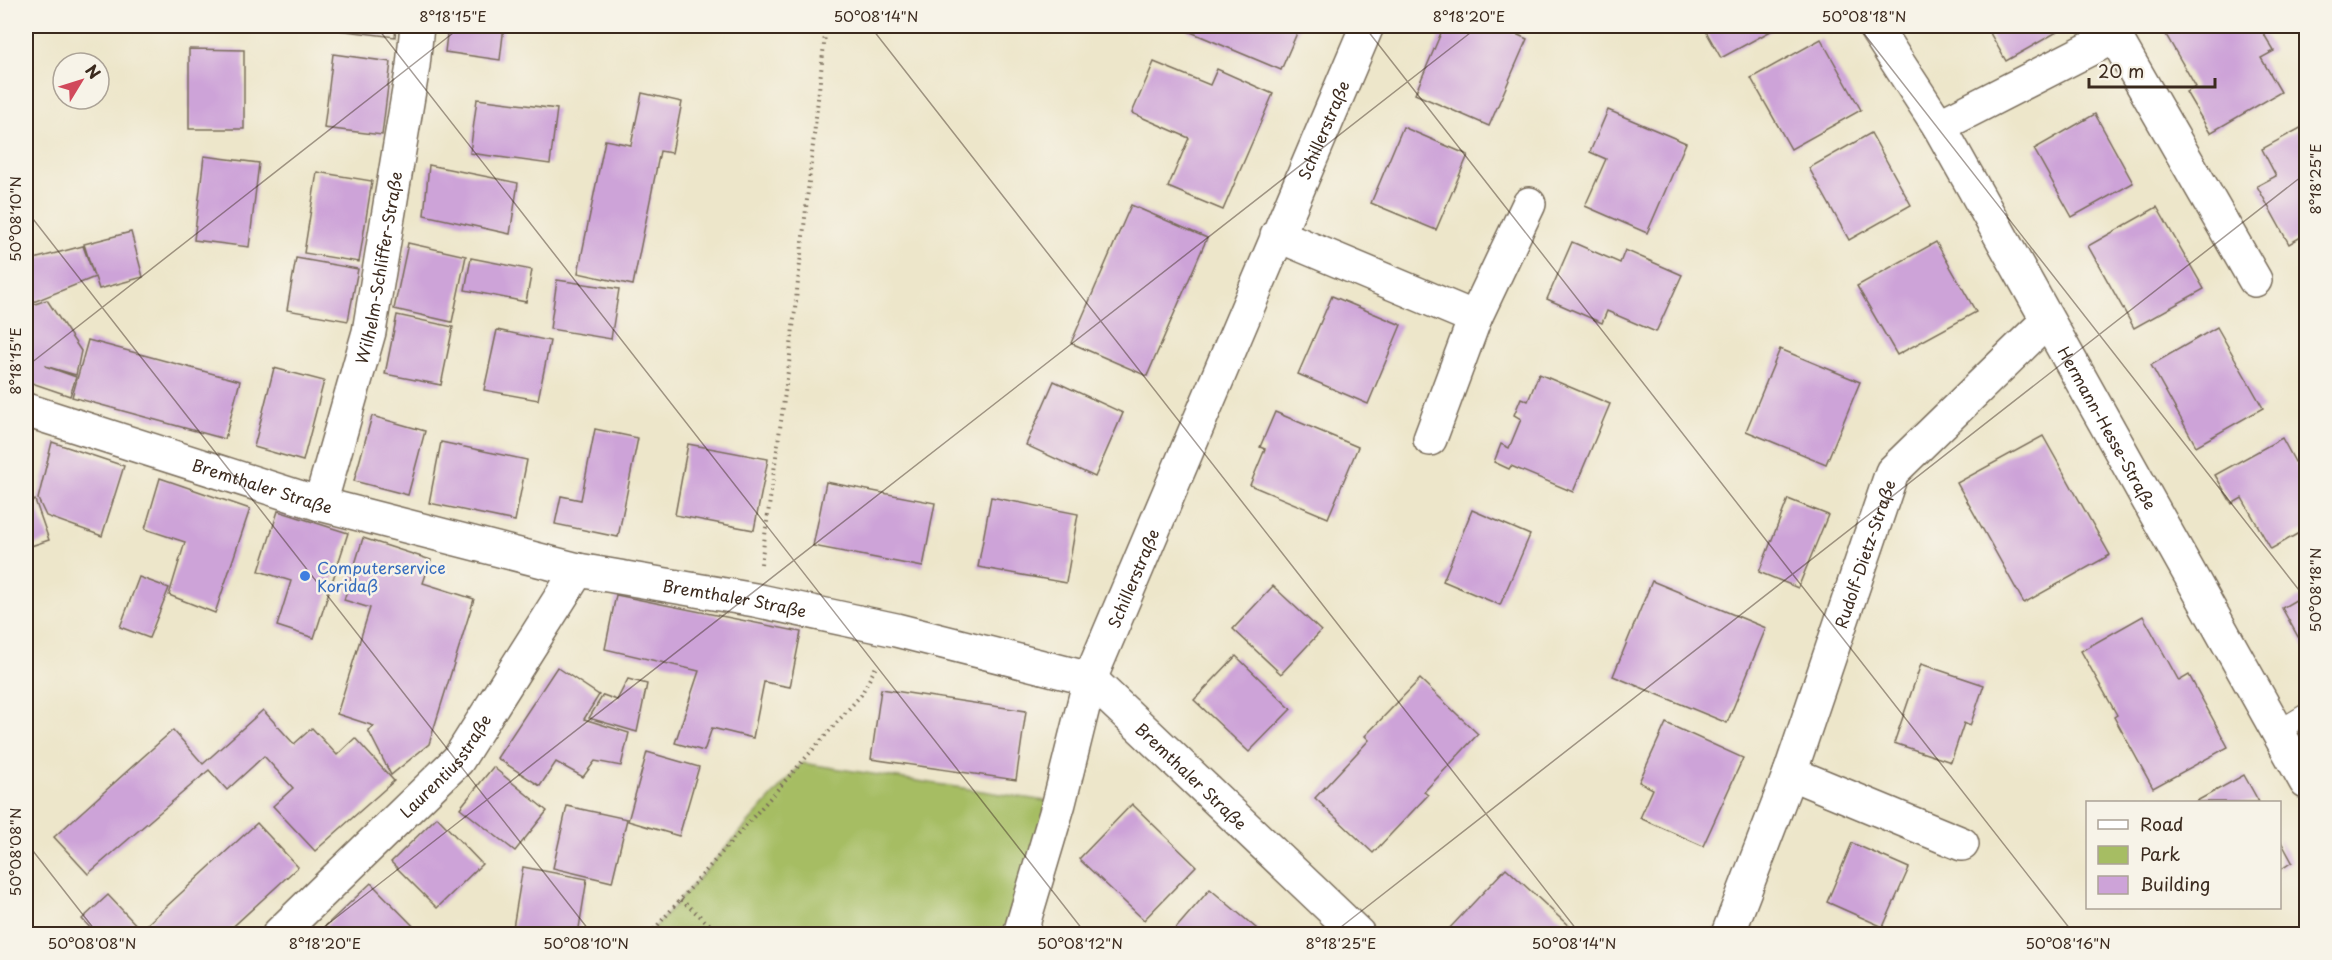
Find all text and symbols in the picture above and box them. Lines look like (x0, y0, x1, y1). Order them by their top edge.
text: 8°18'15"E (419, 4, 487, 27)
text: 50°08'14"N (833, 4, 919, 27)
text: 8°18'20"E (1433, 4, 1505, 27)
text: 50°08'18"N (1822, 4, 1906, 27)
north arrow (51, 51, 111, 111)
scale bar (2089, 51, 2215, 89)
text: 20 m (2098, 57, 2144, 84)
text: N (80, 59, 107, 84)
street label: Schillerstraße (1291, 76, 1355, 183)
text: 8°18'25"E (2303, 143, 2326, 215)
street label: Wilhelm-Schliffer-Straße (349, 169, 407, 366)
text: 50°08'10"N (3, 176, 26, 262)
text: 8°18'15"E (3, 327, 26, 395)
street label: Hermann-Hesse-Straße (2053, 342, 2163, 514)
street label: Bremthaler Straße (189, 452, 335, 519)
street label: Rudolf-Dietz-Straße (1828, 476, 1901, 631)
street label: Schillerstraße (1101, 525, 1164, 632)
text: 50°08'18"N (2303, 548, 2326, 632)
place label: Computerservice Koridaß (317, 555, 446, 597)
marker: Computerservice Koridaß (298, 569, 312, 583)
street label: Bremthaler Straße (661, 573, 809, 623)
street label: Laurentiusstraße (394, 709, 496, 823)
street label: Bremthaler Straße (1131, 717, 1253, 835)
legend (2086, 801, 2281, 909)
text: 50°08'08"N (3, 808, 26, 896)
text: Road (2140, 810, 2184, 837)
text: Park (2140, 840, 2180, 867)
text: Building (2140, 870, 2210, 897)
text: 50°08'08"N (48, 931, 136, 954)
text: 8°18'20"E (289, 931, 361, 954)
text: 50°08'10"N (543, 931, 629, 954)
text: 50°08'12"N (1037, 931, 1123, 954)
text: 8°18'25"E (1305, 931, 1377, 954)
text: 50°08'14"N (1531, 931, 1617, 954)
text: 50°08'16"N (2025, 931, 2111, 954)

